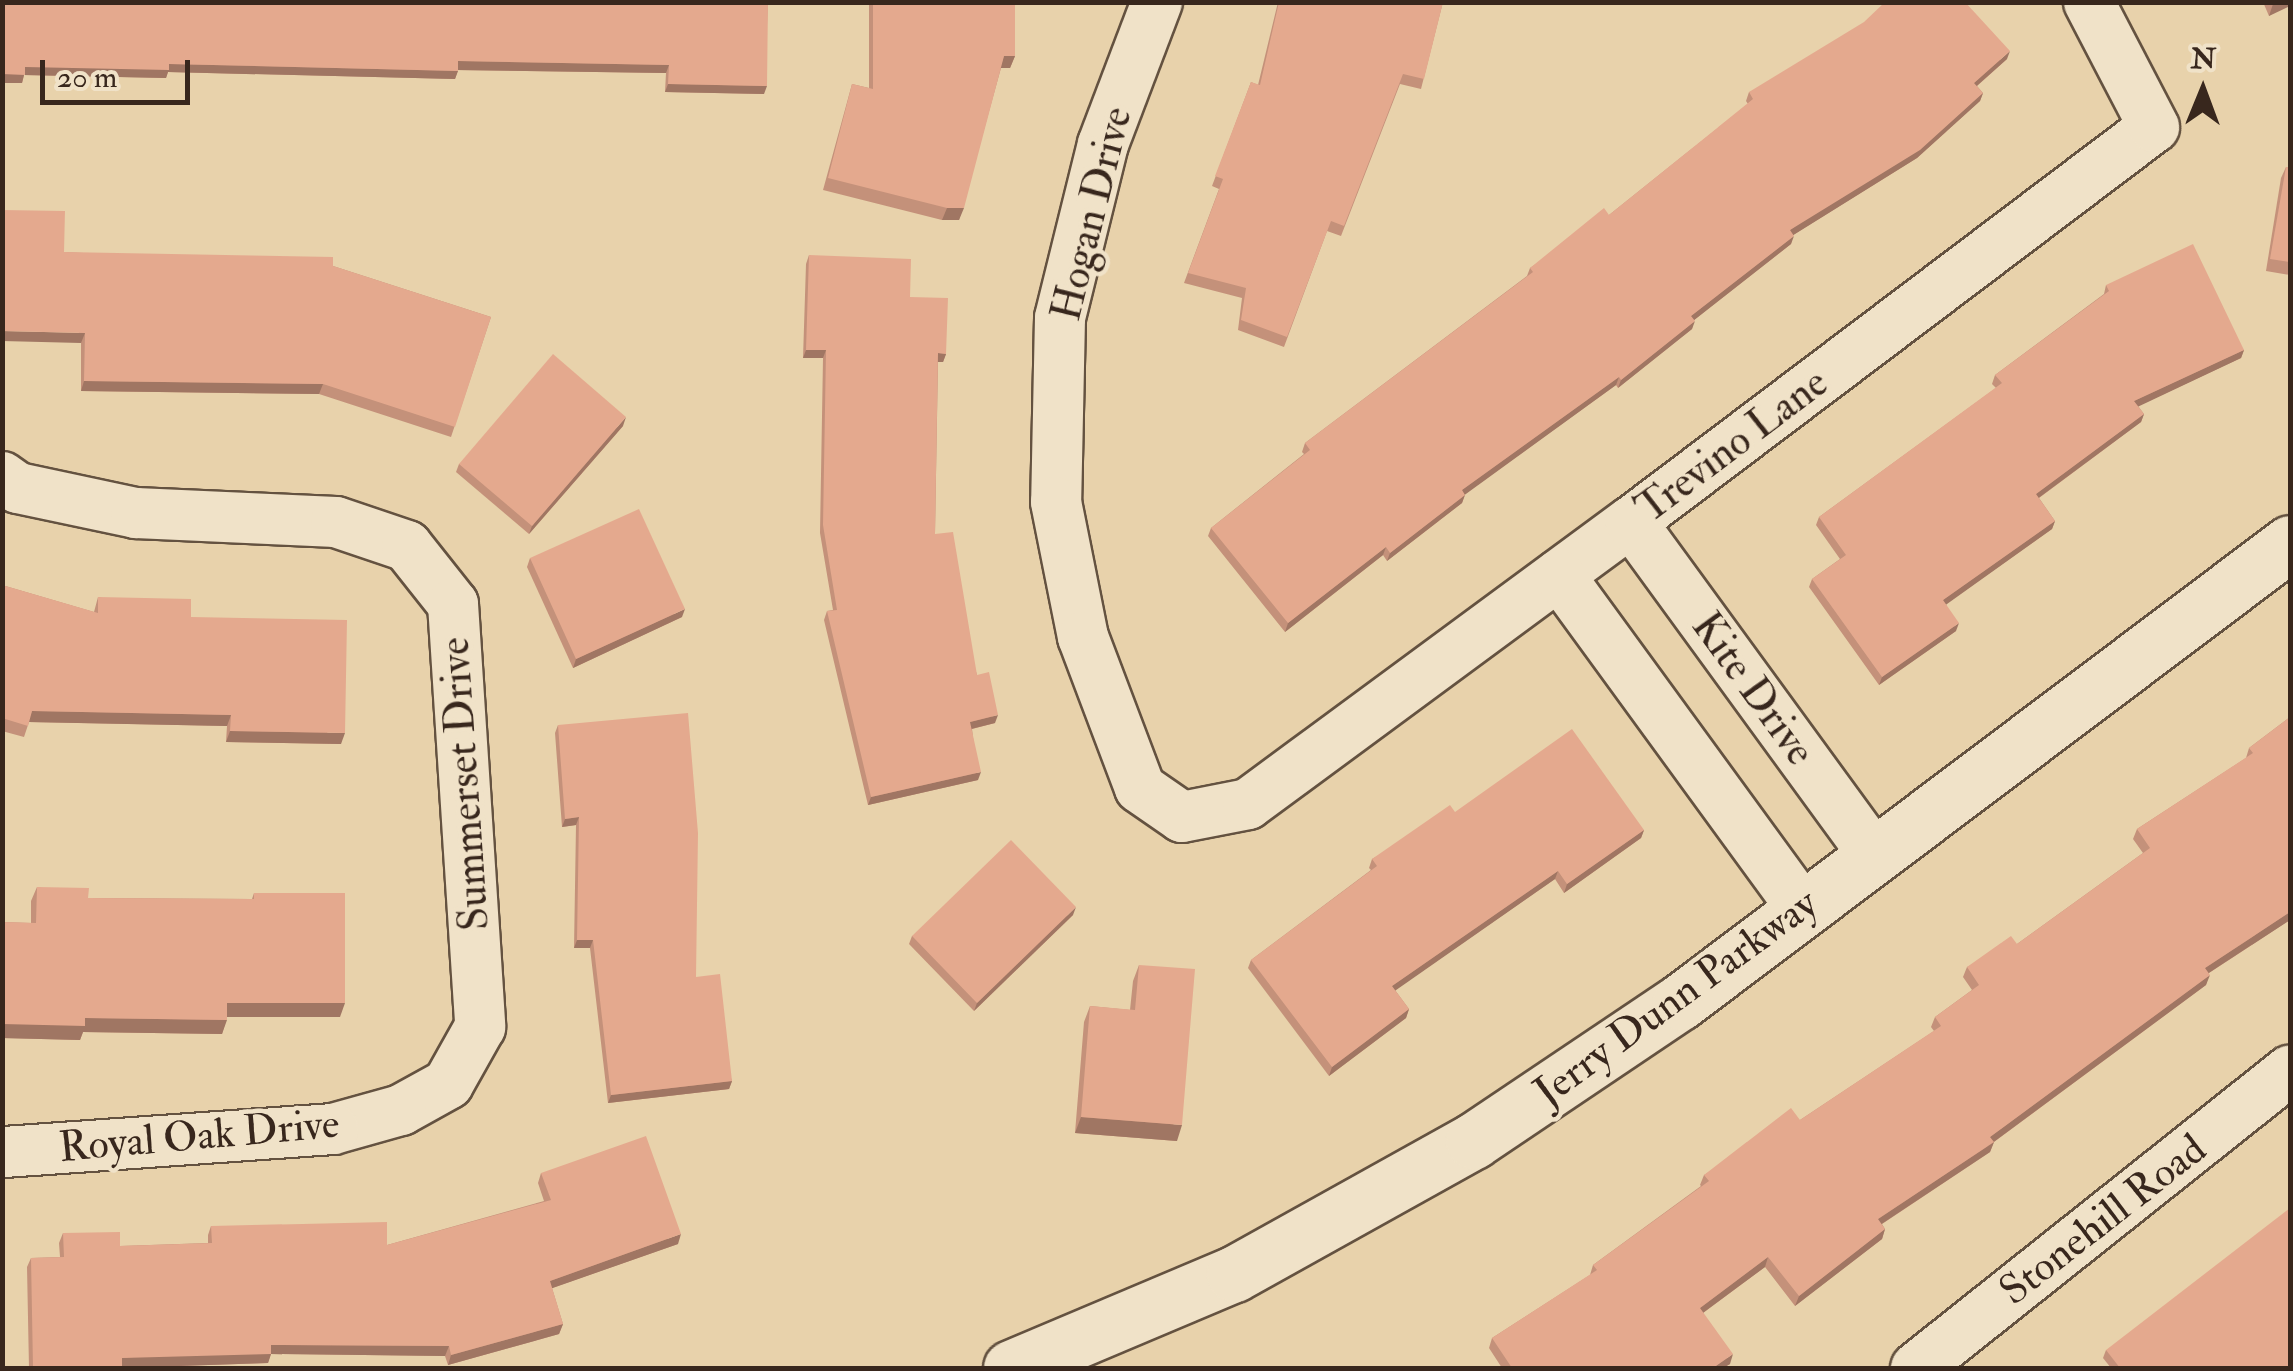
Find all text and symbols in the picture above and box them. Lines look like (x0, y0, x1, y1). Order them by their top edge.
scale bar (45, 40, 195, 102)
north arrow (2153, 40, 2253, 140)
text: N (2191, 42, 2216, 77)
text: 20 m (57, 59, 117, 96)
street label: Hogan Drive (1041, 102, 1143, 326)
street label: Trevino Lane (1626, 358, 1838, 534)
street label: Kite Drive (1681, 603, 1825, 775)
street label: Summerset Drive (430, 636, 500, 932)
street label: Jerry Dunn Parkway (1525, 878, 1827, 1118)
street label: Royal Oak Drive (57, 1099, 341, 1173)
street label: Stonehill Road (1990, 1124, 2216, 1316)

